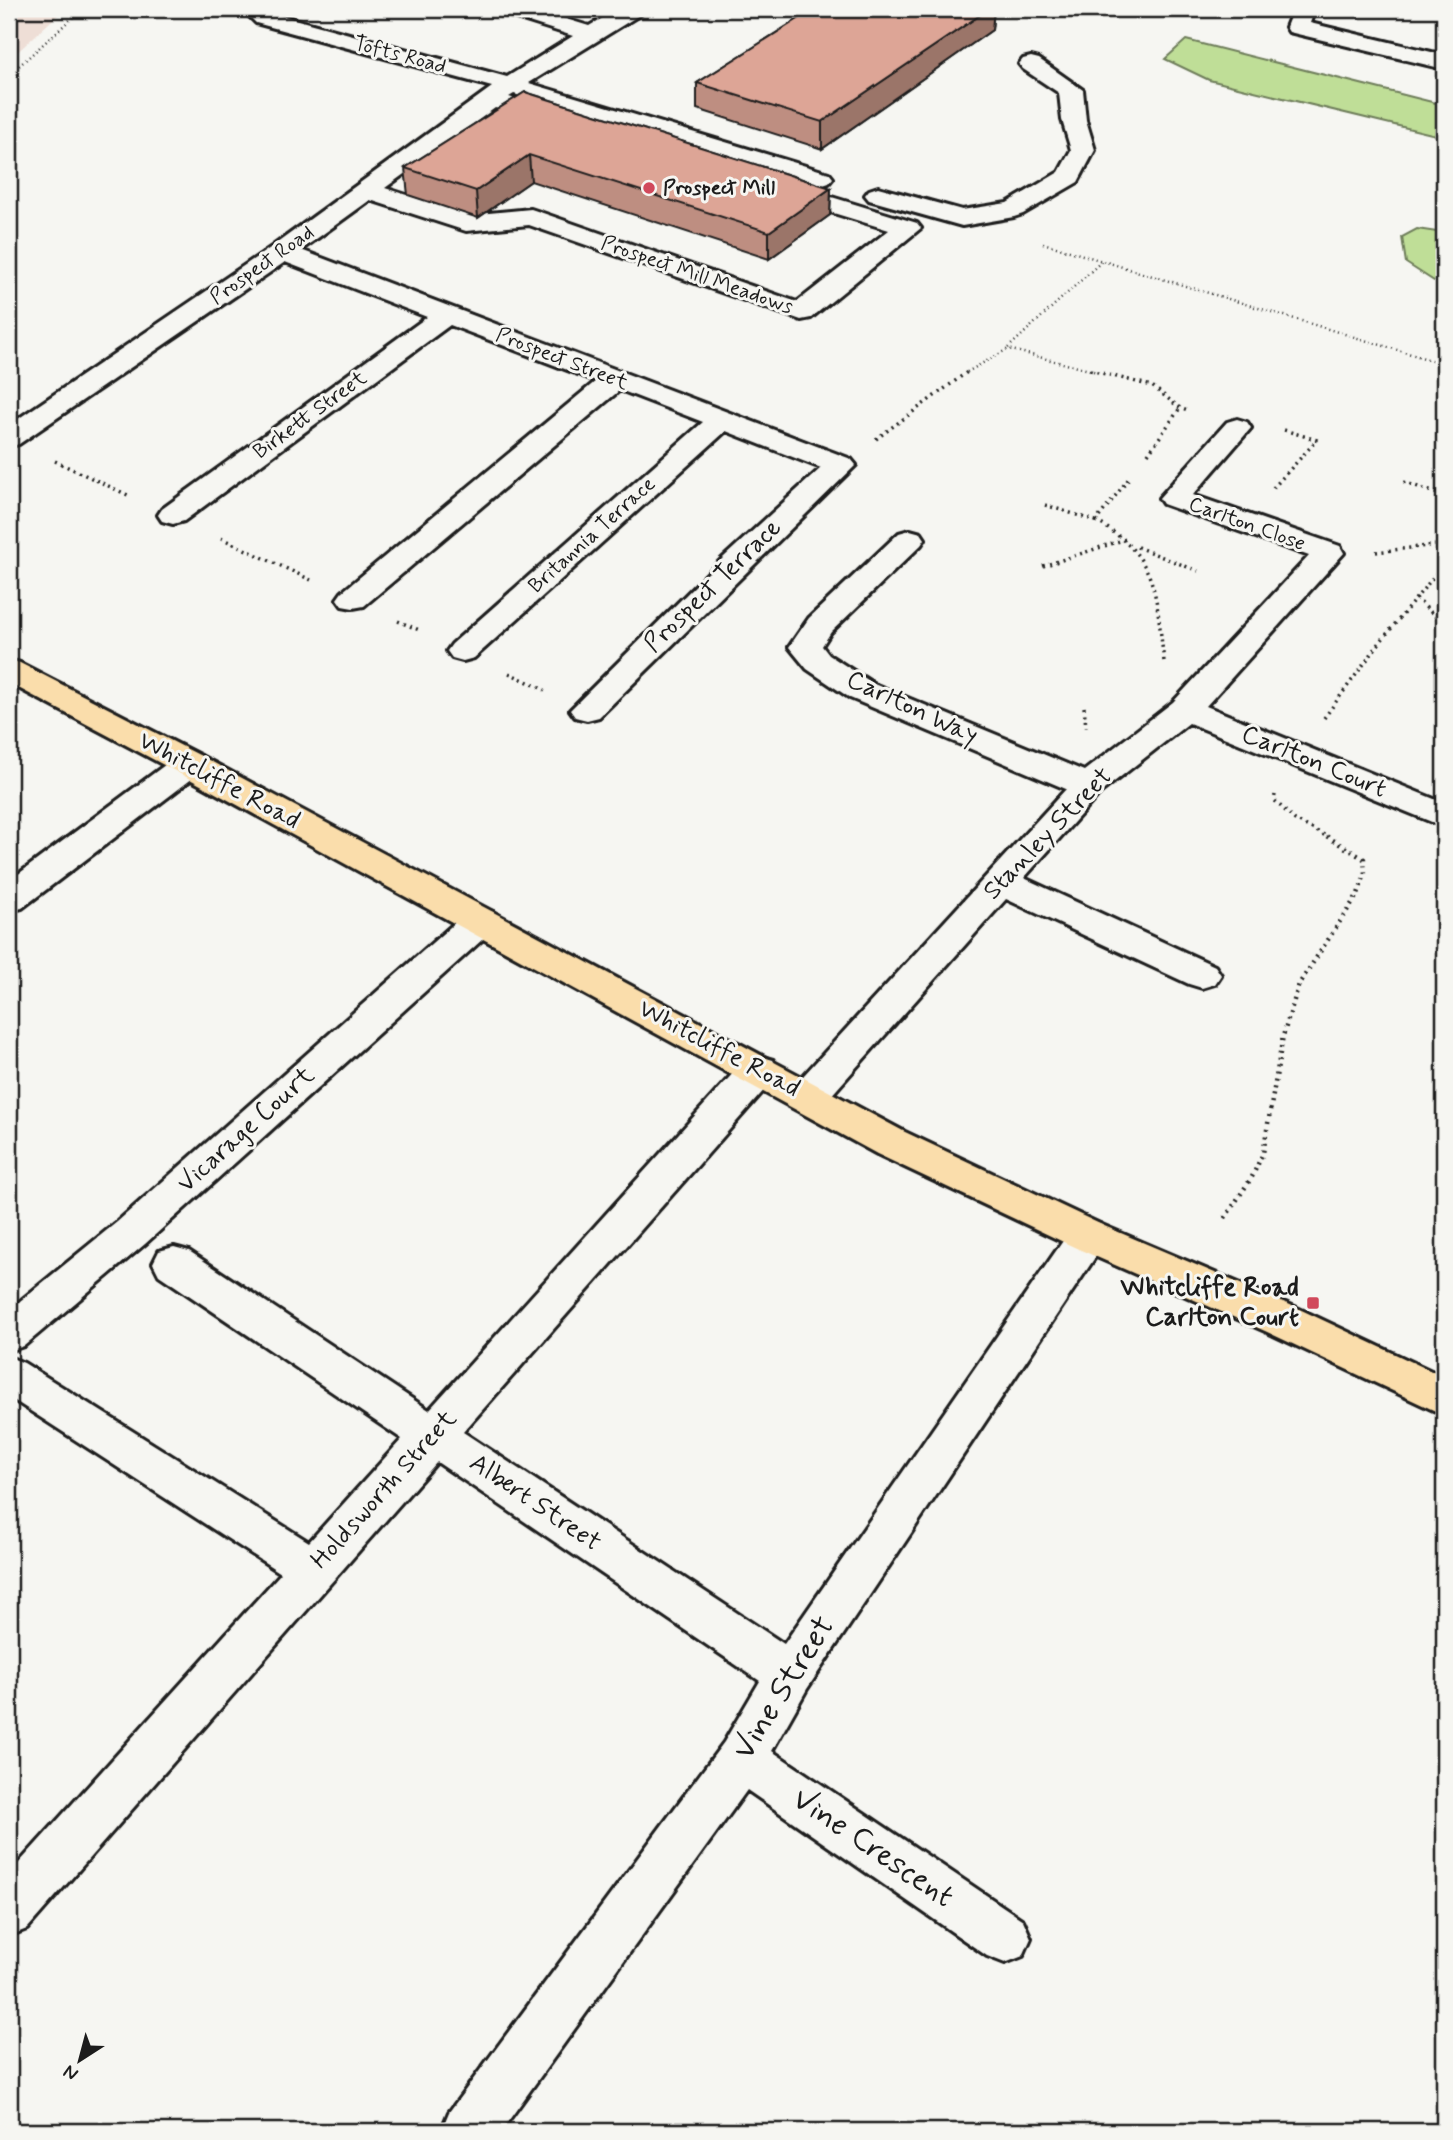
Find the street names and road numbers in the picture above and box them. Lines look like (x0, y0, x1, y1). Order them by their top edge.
street label: Tofts Road (351, 29, 449, 81)
street label: Prospect Road (204, 219, 320, 311)
street label: Prospect Mill Meadows (597, 229, 797, 321)
street label: Prospect Street (492, 321, 633, 397)
street label: Birkett Street (248, 364, 373, 466)
street label: Britannia Terrace (522, 470, 662, 600)
street label: Carlton Close (1185, 490, 1309, 558)
street label: Prospect Terrace (637, 512, 789, 660)
street label: Carlton Way (841, 663, 983, 753)
street label: Carlton Court (1236, 717, 1392, 807)
street label: Whitcliffe Road (132, 724, 306, 838)
street label: Stanley Street (976, 760, 1120, 908)
street label: Whitcliffe Road (632, 992, 806, 1106)
street label: Vicarage Court (170, 1059, 322, 1201)
street label: Holdsworth Street (303, 1403, 465, 1577)
street label: Albert Street (462, 1446, 608, 1560)
street label: Vine Street (723, 1608, 845, 1768)
street label: Vine Crescent (784, 1778, 962, 1918)

